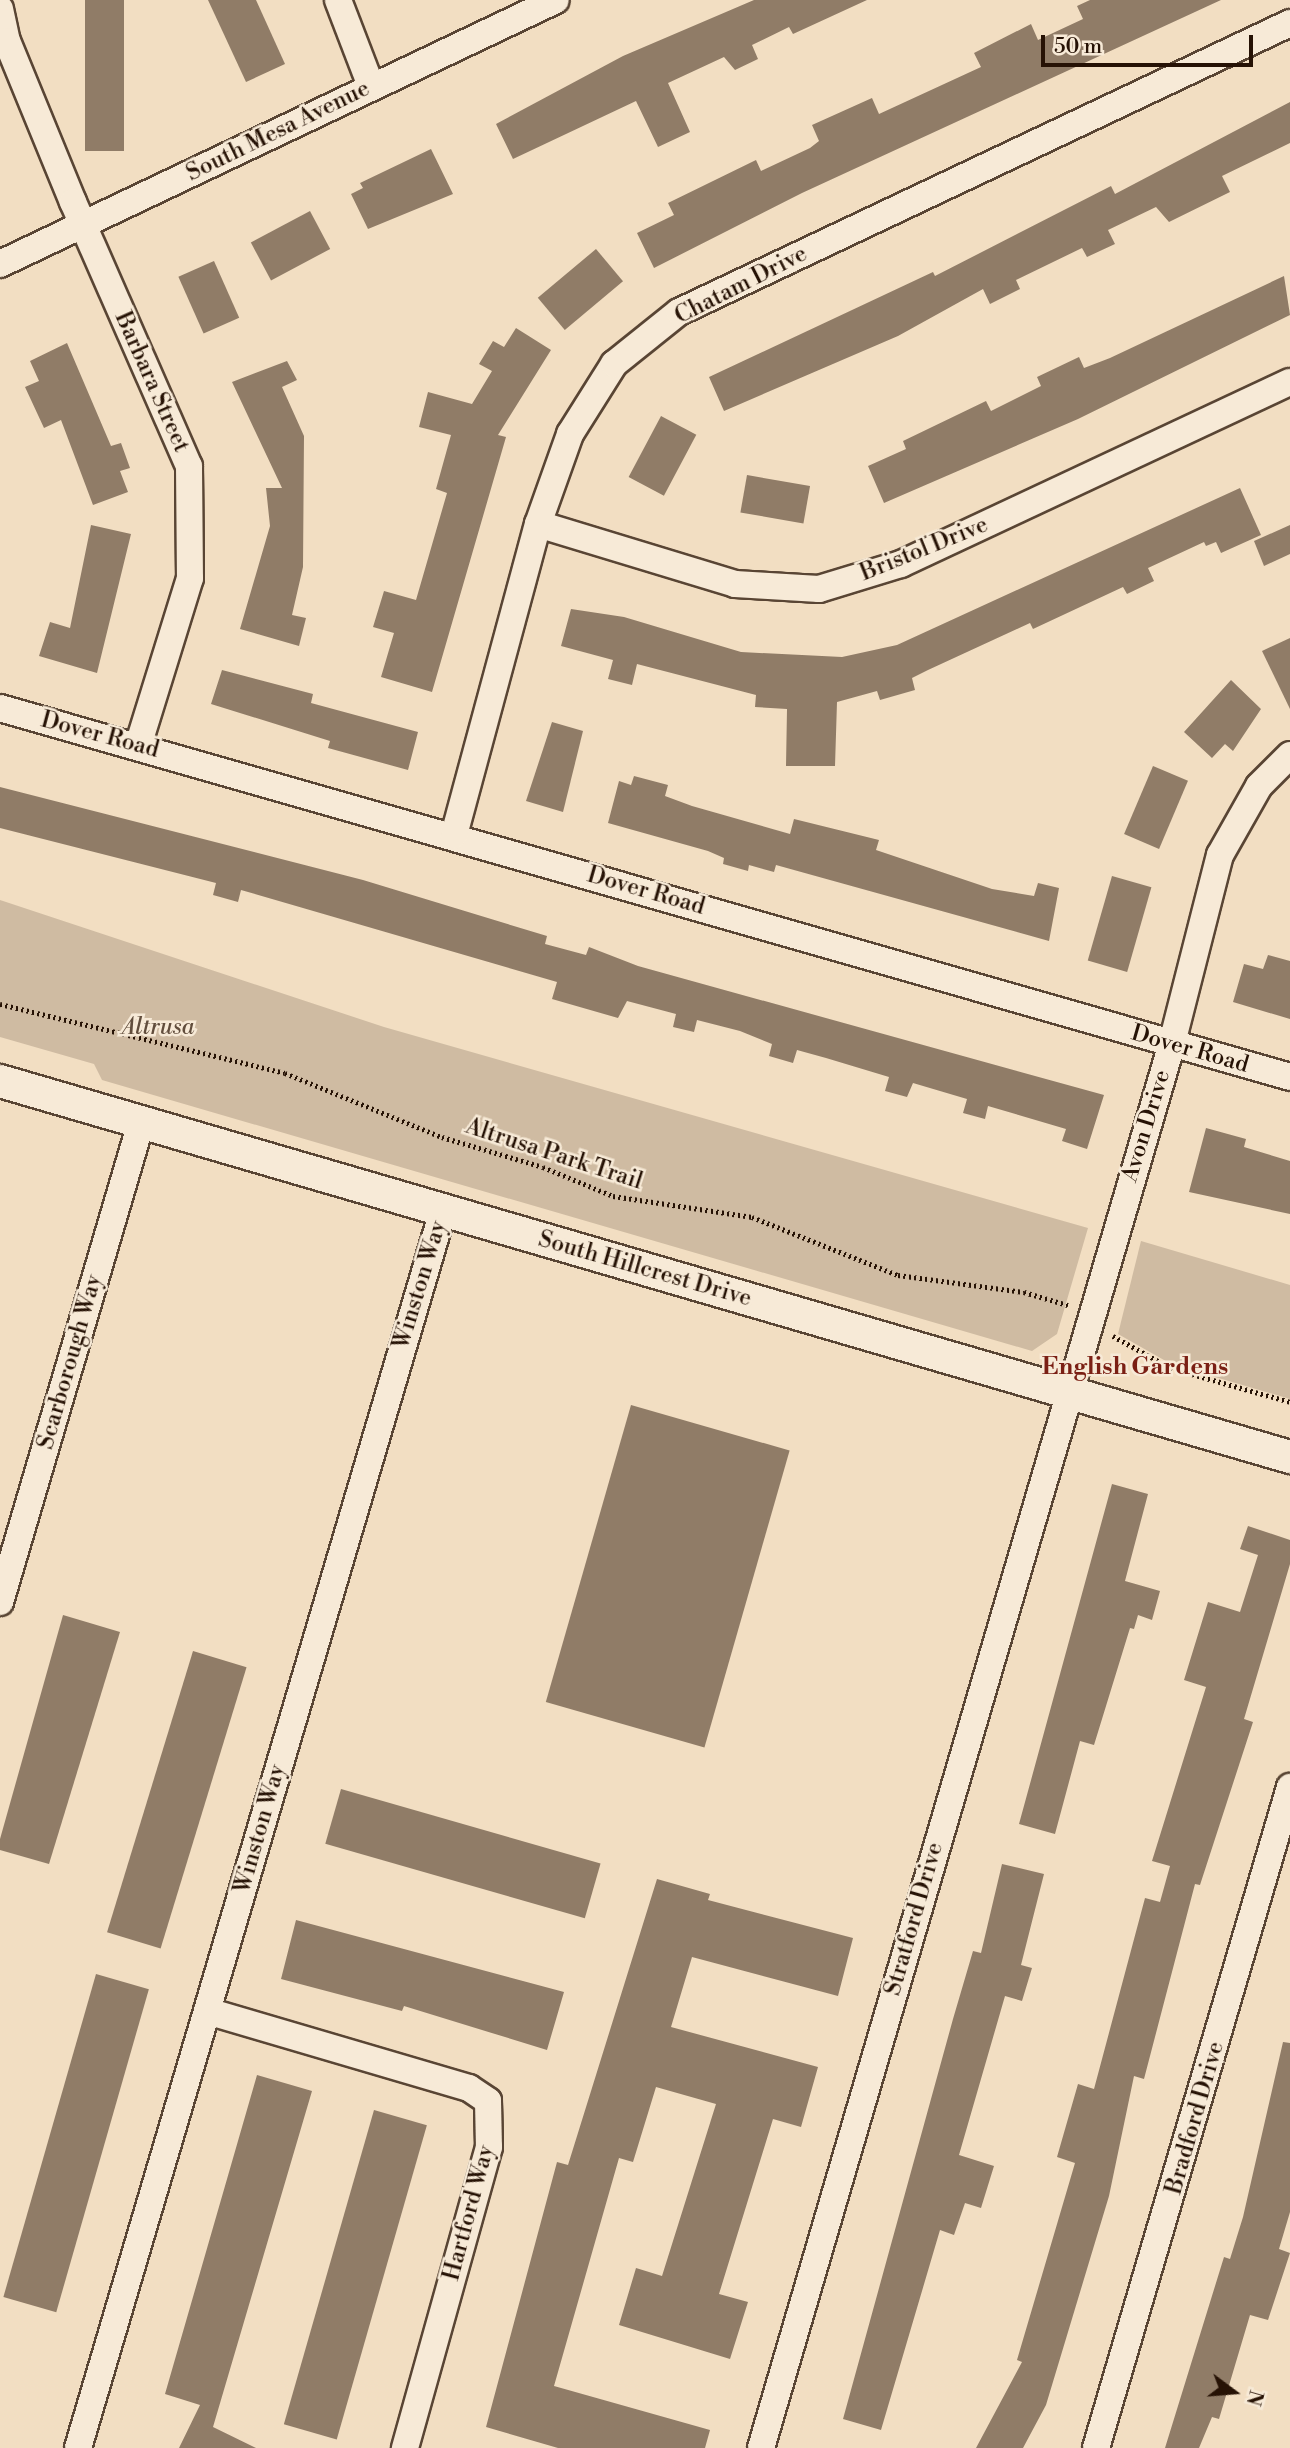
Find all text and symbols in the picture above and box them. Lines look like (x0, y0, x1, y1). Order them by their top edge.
scale bar (1045, 21, 1257, 65)
text: 50 m (1054, 34, 1102, 60)
street label: South Mesa Avenue (182, 75, 374, 187)
street label: Chatam Drive (670, 240, 812, 330)
street label: Barbara Street (109, 307, 195, 457)
street label: Bristol Drive (856, 511, 992, 587)
street label: Dover Road (38, 706, 162, 764)
street label: Dover Road (584, 861, 708, 921)
park label: Altrusa (122, 1013, 194, 1041)
street label: Dover Road (1128, 1019, 1252, 1079)
street label: Avon Drive (1116, 1067, 1176, 1185)
street label: Altrusa Park Trail (462, 1112, 646, 1196)
street label: Winston Way (387, 1217, 453, 1353)
street label: South Hillcrest Drive (535, 1225, 755, 1313)
street label: Scarborough Way (32, 1272, 108, 1452)
district label: English Gardens (1042, 1354, 1228, 1382)
street label: Winston Way (228, 1761, 292, 1897)
street label: Stratford Drive (879, 1839, 949, 1999)
street label: Bradford Drive (1160, 2038, 1230, 2198)
street label: Hartford Way (438, 2142, 500, 2284)
north arrow (1199, 2357, 1269, 2427)
text: N (1241, 2387, 1268, 2408)

